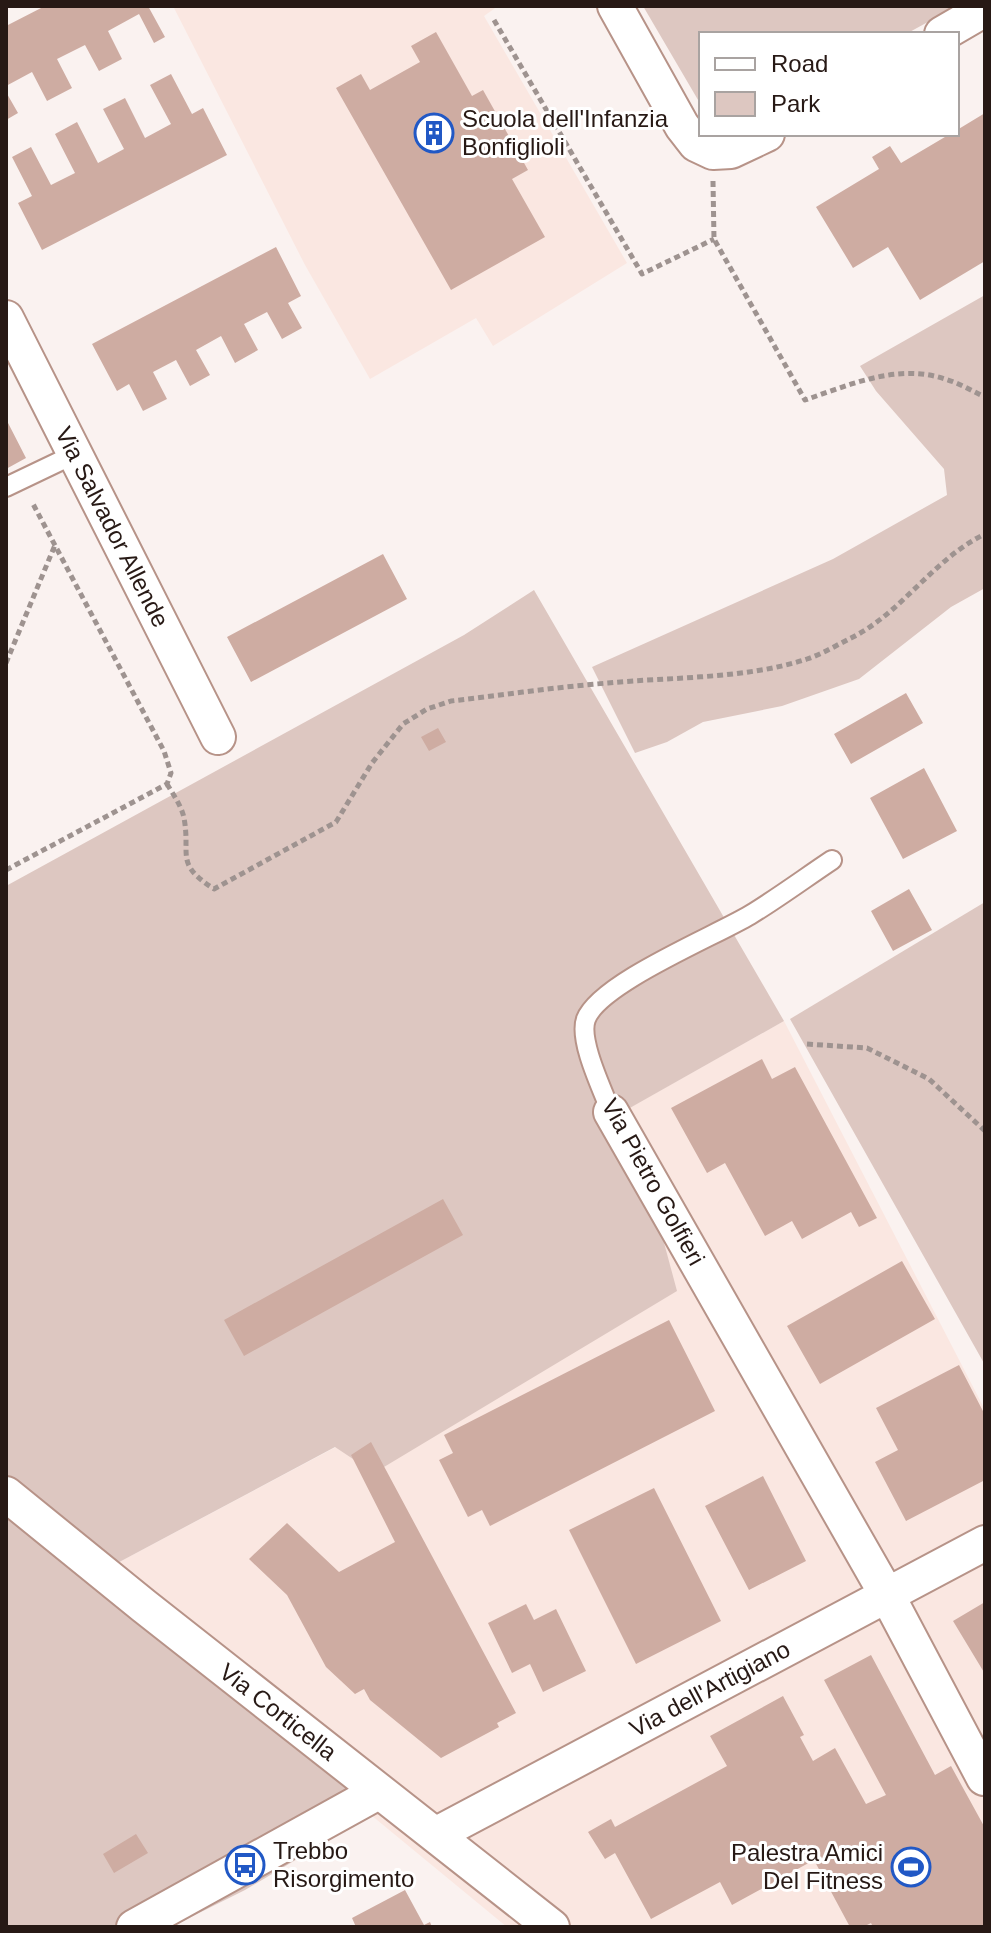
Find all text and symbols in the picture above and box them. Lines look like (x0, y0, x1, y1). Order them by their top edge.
legend (699, 32, 959, 136)
text: Road (771, 50, 828, 77)
text: Park (771, 90, 821, 117)
place label: Scuola dell'Infanzia Bonfiglioli (462, 105, 669, 160)
building icon: Scuola dell'Infanzia Bonfiglioli (413, 112, 455, 154)
street label: Via Salvador Allende (50, 422, 175, 631)
street label: Via Pietro Golfieri (596, 1094, 710, 1270)
street label: Via dell'Artigiano (625, 1635, 795, 1742)
street label: Via Corticella (214, 1658, 343, 1766)
place label: Trebbo Risorgimento (273, 1837, 414, 1892)
place label: Palestra Amici Del Fitness (731, 1839, 883, 1894)
bus stop icon: Trebbo Risorgimento (224, 1844, 266, 1886)
sports icon: Palestra Amici Del Fitness (890, 1846, 932, 1888)

